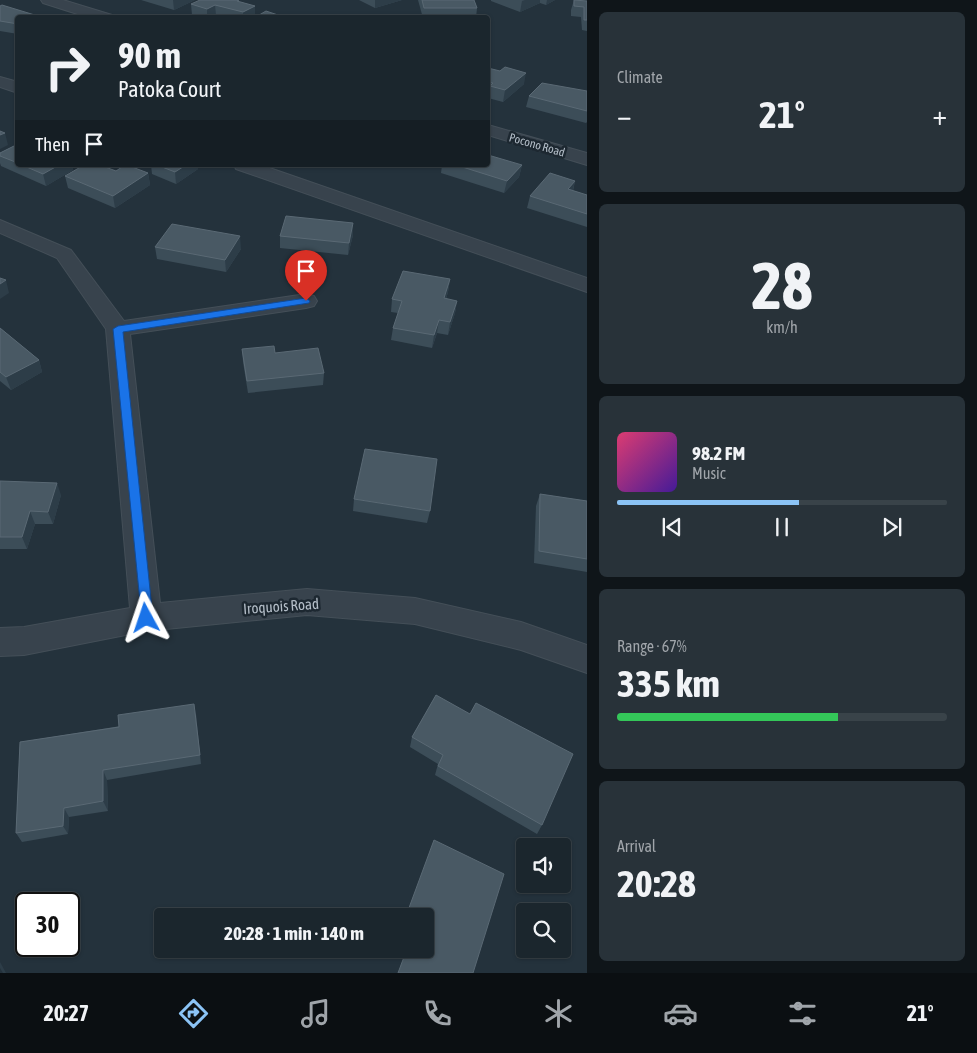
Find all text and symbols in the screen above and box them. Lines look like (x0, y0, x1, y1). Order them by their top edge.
icon: right (35, 35, 100, 100)
text: 90 m (118, 35, 181, 75)
text: Climate (617, 68, 663, 86)
text: Patoka Court (118, 76, 221, 102)
text: 21° (759, 93, 805, 136)
text: − (617, 99, 632, 131)
text: + (932, 99, 947, 131)
icon: arrive (80, 130, 108, 158)
street label: Pocono Road (507, 130, 567, 160)
text: Then (35, 133, 70, 155)
text: 28 (751, 248, 813, 323)
pin (285, 250, 327, 301)
icon: arrive (292, 257, 320, 285)
text: km/h (766, 318, 798, 336)
text: 98.2 FM (692, 442, 745, 464)
text: Music (692, 464, 726, 482)
icon: previous (658, 513, 686, 541)
icon: pause (768, 513, 796, 541)
icon: next (878, 513, 906, 541)
position arrow (119, 591, 171, 643)
street label: Iroquois Road (242, 595, 320, 617)
text: Range · 67% (617, 637, 687, 655)
text: 335 km (617, 662, 720, 705)
text: Arrival (617, 837, 656, 855)
map controls (516, 838, 571, 958)
button: sound (516, 838, 571, 893)
text: 20:28 (617, 862, 696, 905)
speed limit sign: 30 (15, 892, 80, 957)
button: search (516, 903, 571, 958)
text: 20:28 · 1 min · 140 m (224, 922, 364, 944)
icon: directions (176, 996, 211, 1031)
icon: music (298, 996, 333, 1031)
icon: phone (420, 996, 455, 1031)
icon: climate (541, 996, 576, 1031)
icon: car (663, 996, 698, 1031)
icon: filters (785, 996, 820, 1031)
text: 20:27 (43, 1000, 89, 1026)
text: 21° (907, 1000, 934, 1026)

